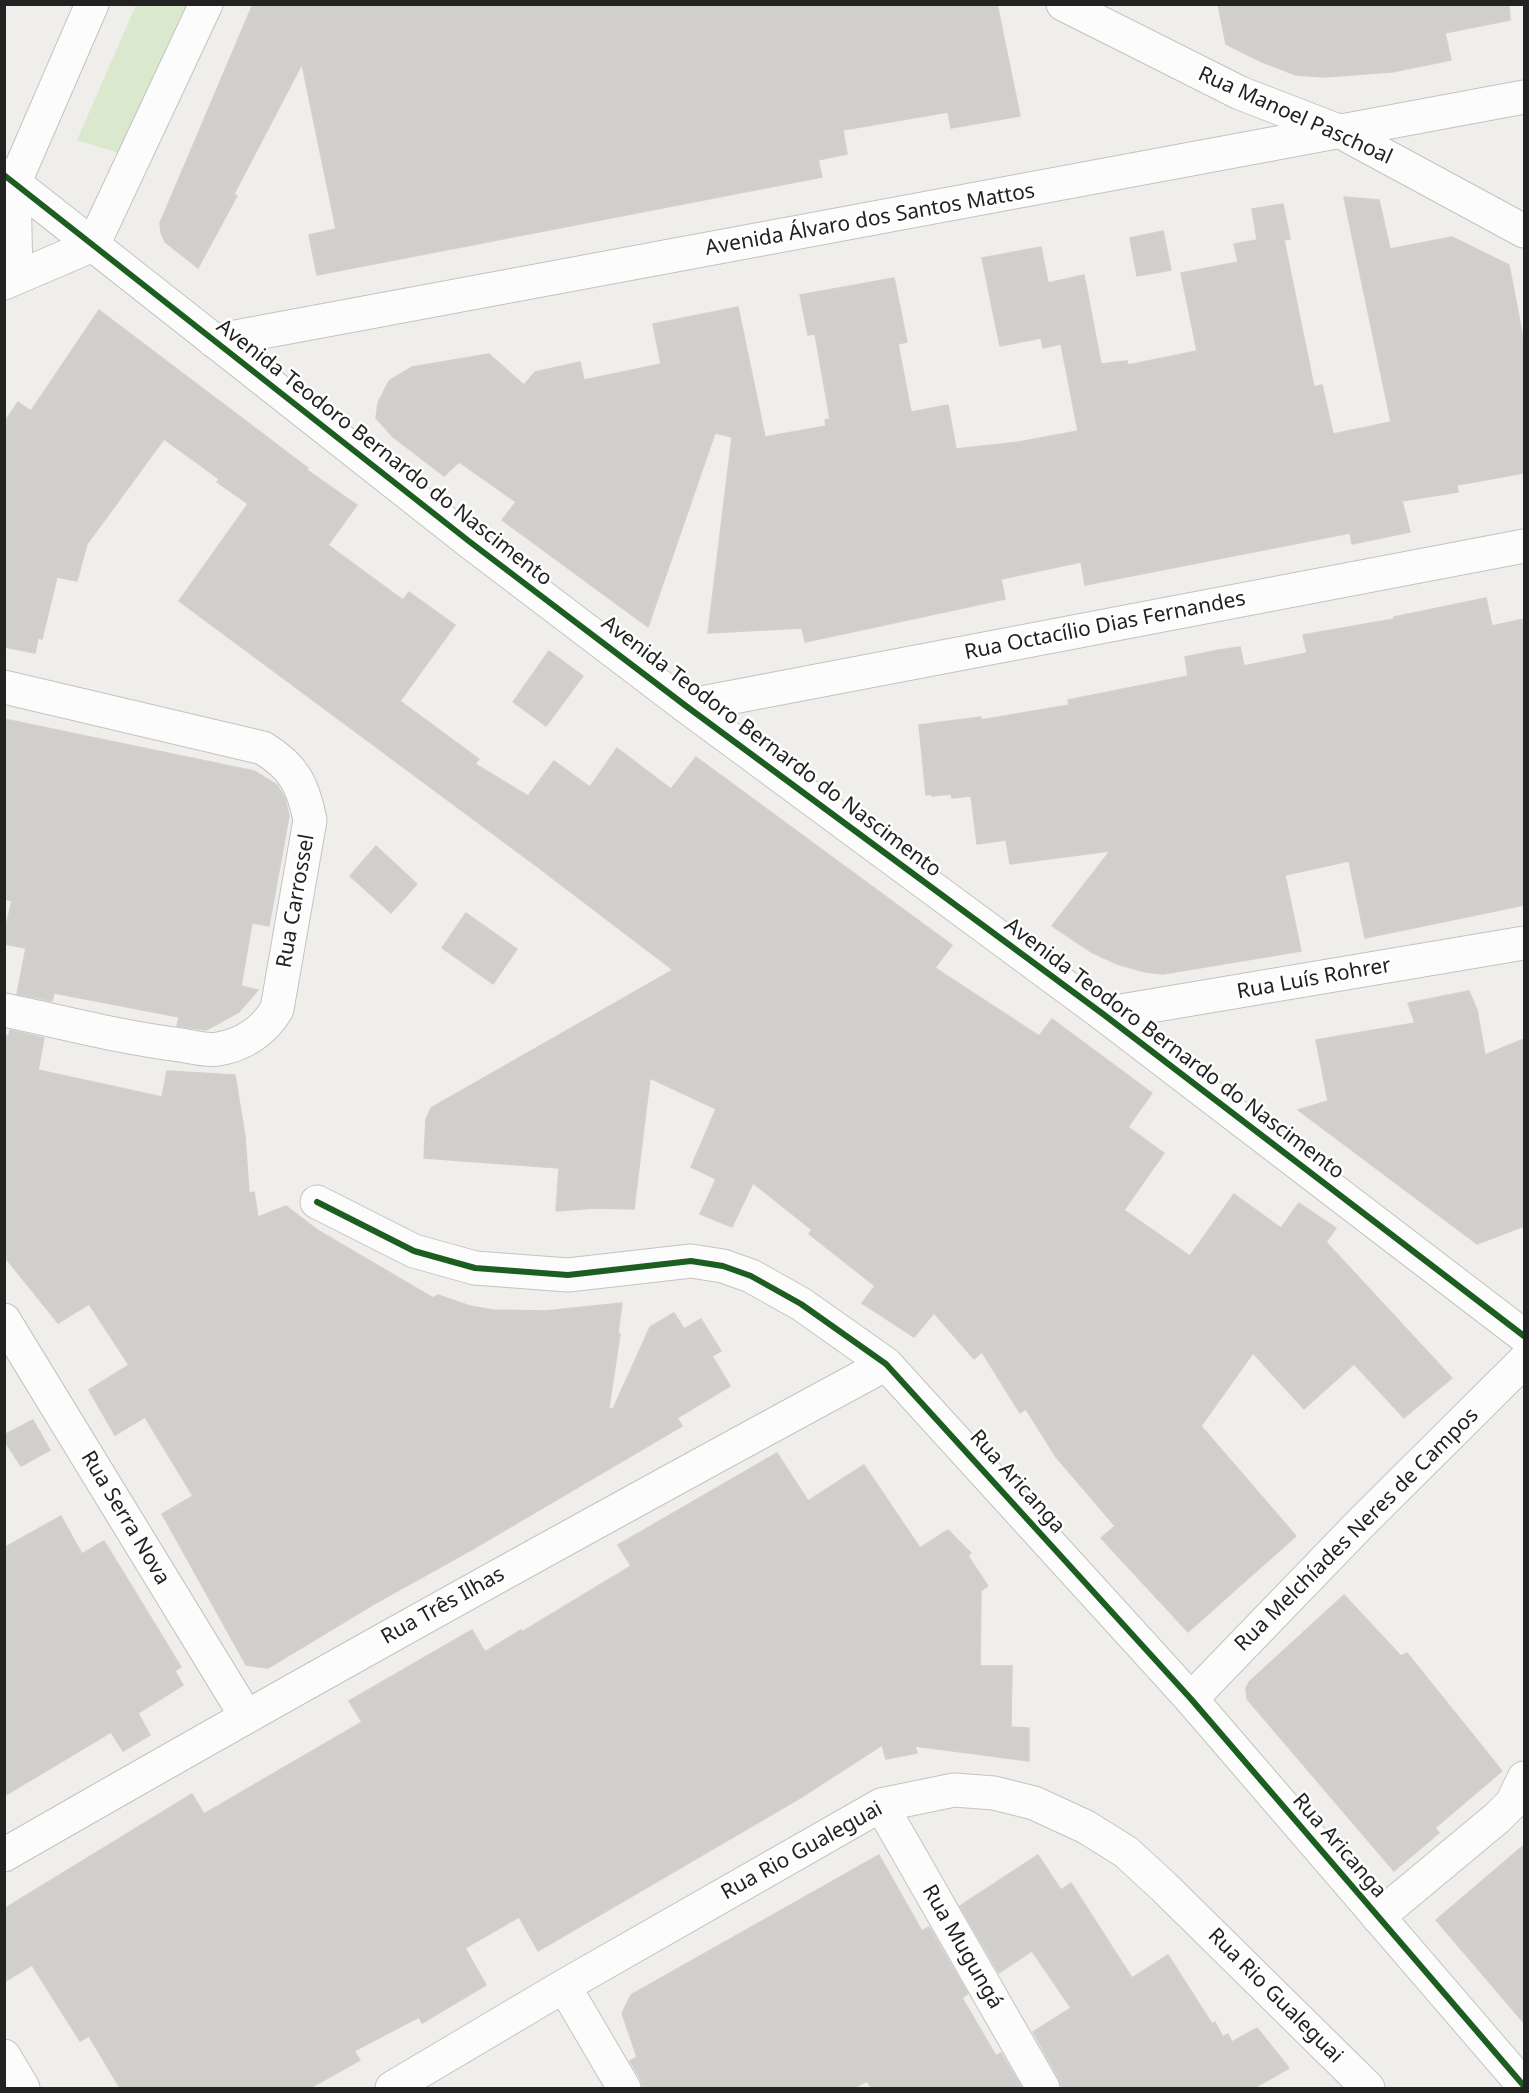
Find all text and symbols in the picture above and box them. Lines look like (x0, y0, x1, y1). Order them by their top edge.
street label: Rua Manoel Paschoal (1194, 62, 1396, 170)
street label: Avenida Álvaro dos Santos Mattos (703, 179, 1037, 261)
street label: Avenida Teodoro Bernardo do Nascimento (211, 314, 557, 592)
street label: Rua Octacílio Dias Fernandes (962, 586, 1248, 666)
street label: Avenida Teodoro Bernardo do Nascimento (596, 611, 946, 883)
street label: Rua Carrossel (272, 832, 320, 970)
street label: Avenida Teodoro Bernardo do Nascimento (999, 913, 1349, 1185)
street label: Rua Luís Rohrer (1235, 953, 1393, 1005)
street label: Rua Melchíades Neres de Campos (1230, 1403, 1484, 1657)
street label: Rua Aricanga (964, 1425, 1070, 1539)
street label: Rua Serra Nova (75, 1447, 175, 1589)
street label: Rua Três Ilhas (377, 1562, 509, 1650)
street label: Rua Aricanga (1287, 1789, 1391, 1903)
street label: Rua Rio Gualeguai (717, 1796, 887, 1906)
street label: Rua Mugungá (916, 1881, 1008, 2013)
street label: Rua Rio Gualeguai (1202, 1923, 1348, 2069)

